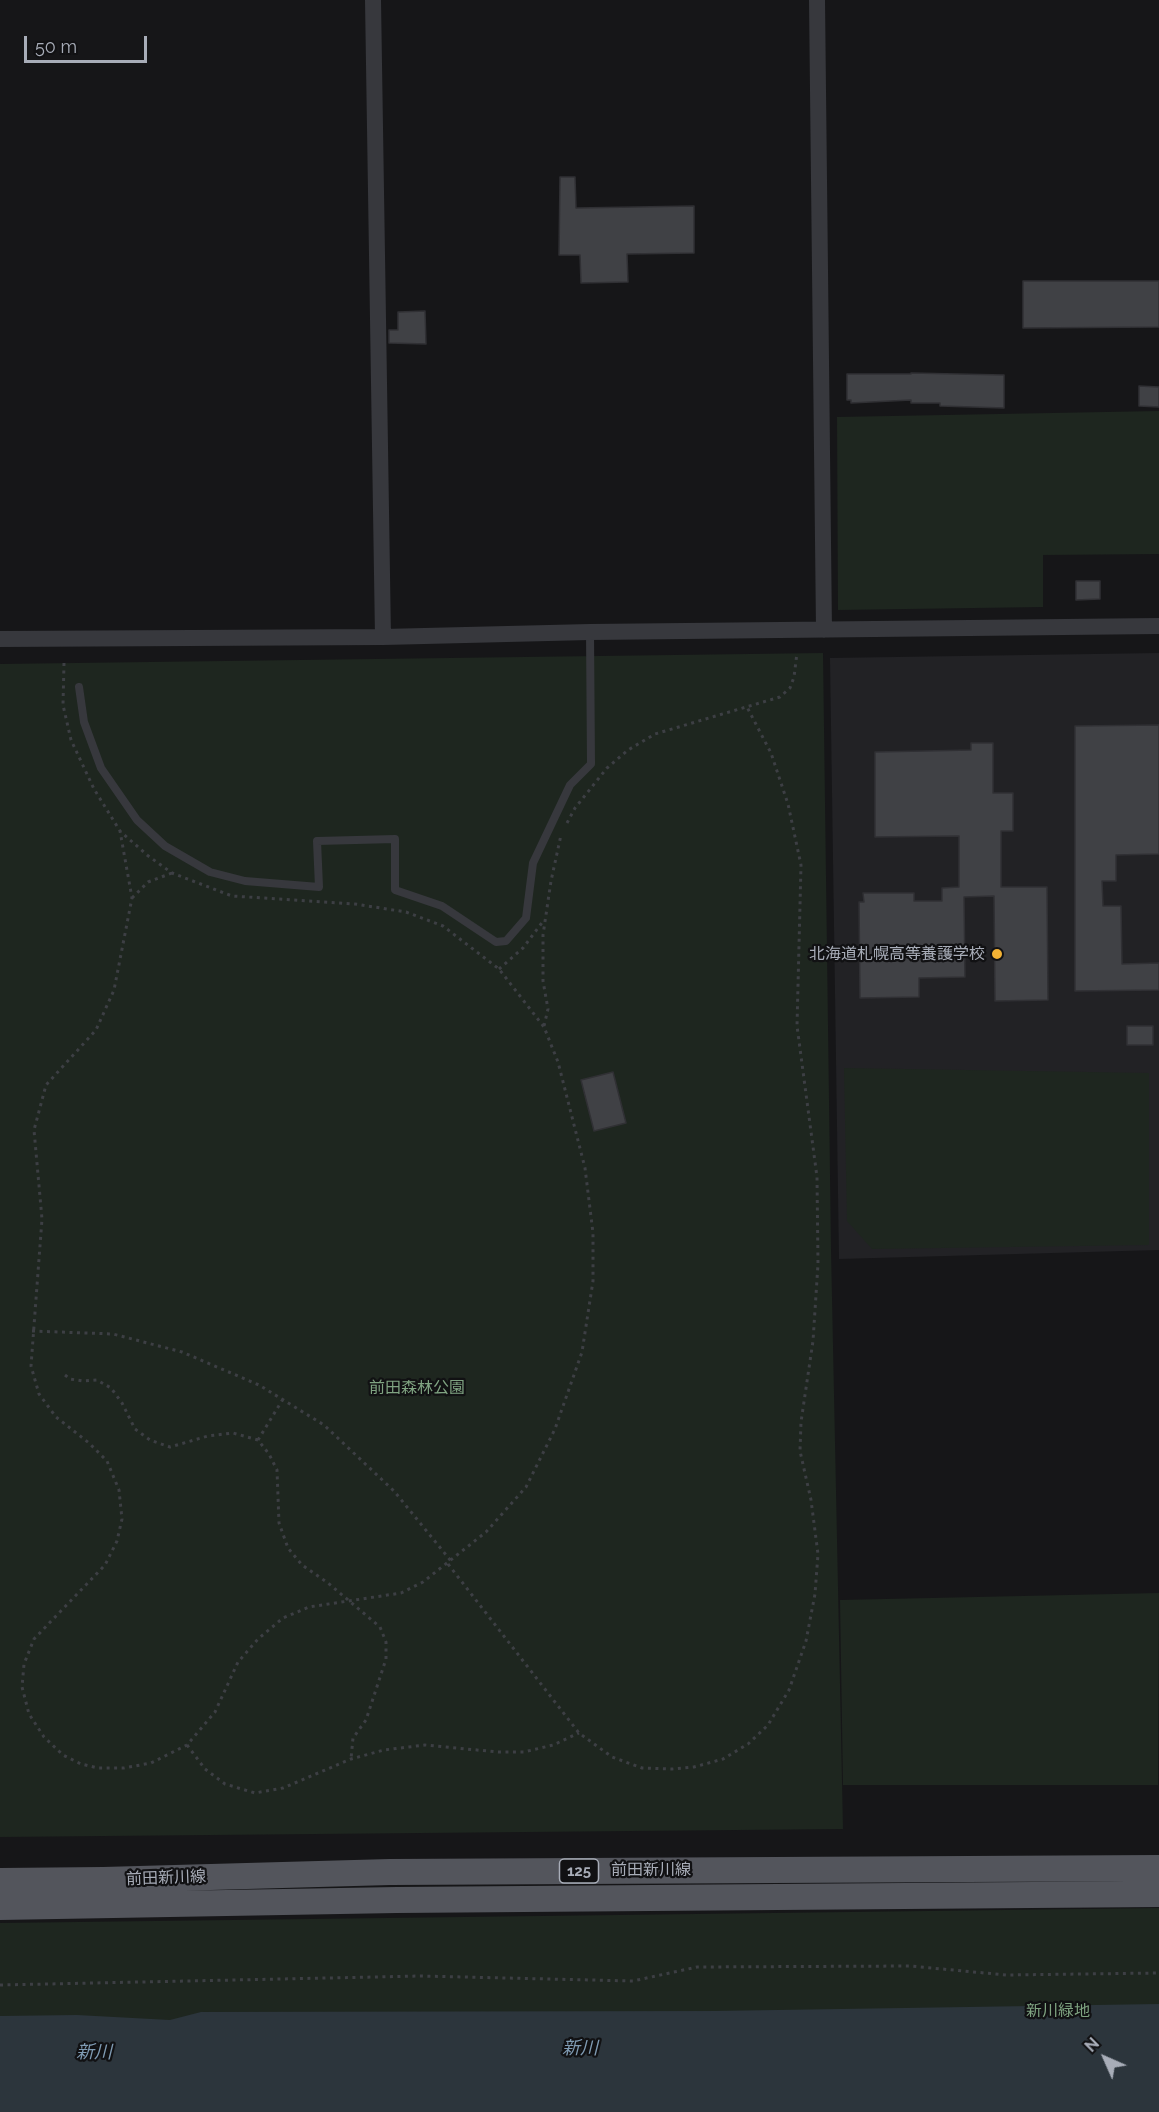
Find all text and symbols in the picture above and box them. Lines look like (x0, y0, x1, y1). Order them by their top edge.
scale bar (27, 24, 150, 62)
text: 50 m (35, 36, 77, 57)
place label: 北海道札幌高等養護学校 (809, 944, 985, 964)
marker: 北海道札幌高等養護学校 (990, 947, 1004, 961)
park label: 前田森林公園 (369, 1378, 465, 1398)
road number: 125 (560, 1859, 598, 1883)
street label: 前田新川線 (611, 1860, 691, 1880)
street label: 前田新川線 (126, 1867, 206, 1889)
park label: 新川緑地 (1026, 2001, 1090, 2021)
north arrow (1075, 2028, 1135, 2088)
text: N (1081, 2034, 1103, 2056)
water label: 新川 (562, 2038, 598, 2060)
water label: 新川 (76, 2042, 112, 2064)

